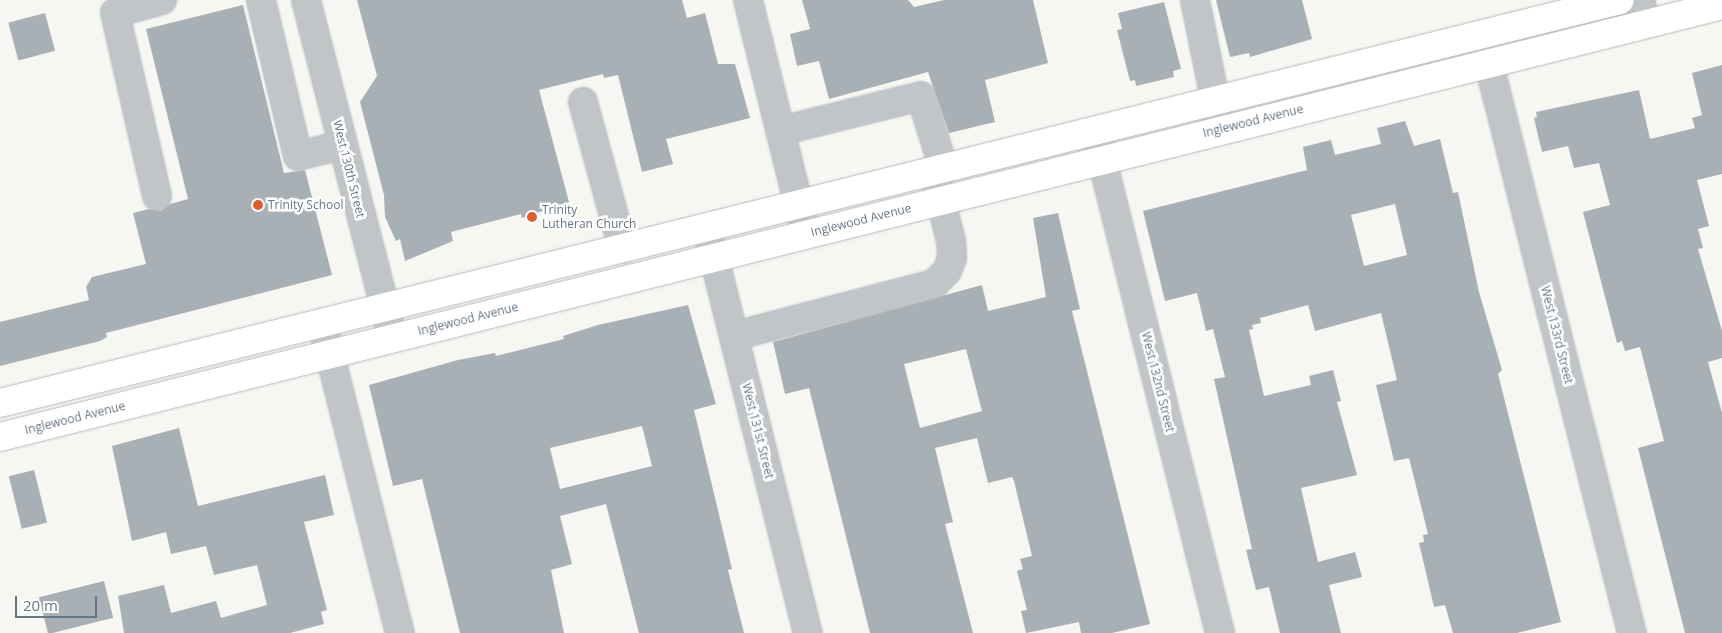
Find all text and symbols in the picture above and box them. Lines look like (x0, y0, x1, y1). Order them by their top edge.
street label: Inglewood Avenue (1201, 102, 1305, 140)
street label: West 130th Street (330, 119, 368, 219)
place label: Trinity School (268, 198, 343, 212)
marker: Trinity School (252, 199, 264, 211)
street label: Inglewood Avenue (809, 201, 913, 239)
place label: Trinity Lutheran Church (542, 203, 636, 231)
marker: Trinity Lutheran Church (526, 211, 538, 223)
street label: West 133rd Street (1538, 285, 1576, 385)
street label: Inglewood Avenue (416, 300, 520, 338)
street label: West 132nd Street (1139, 330, 1177, 434)
street label: West 131st Street (739, 382, 777, 480)
street label: Inglewood Avenue (23, 399, 127, 437)
scale bar (18, 586, 100, 618)
text: 20 m (23, 595, 58, 615)

